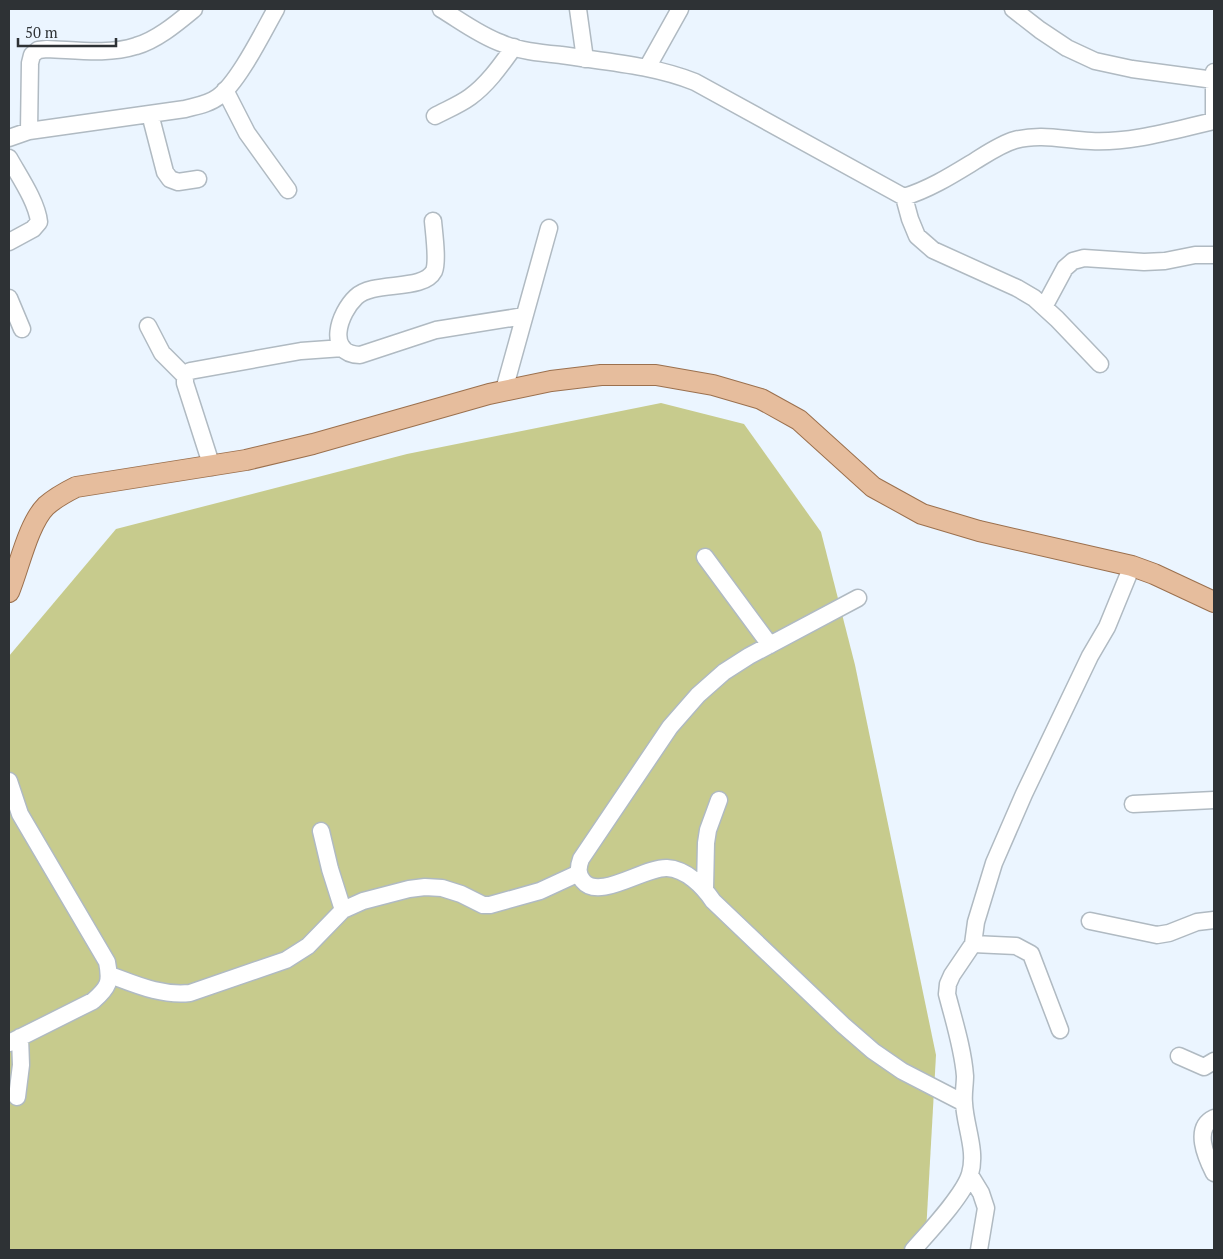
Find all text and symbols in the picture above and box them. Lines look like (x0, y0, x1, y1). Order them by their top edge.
scale bar (18, 15, 115, 47)
text: 50 m (25, 22, 58, 42)

